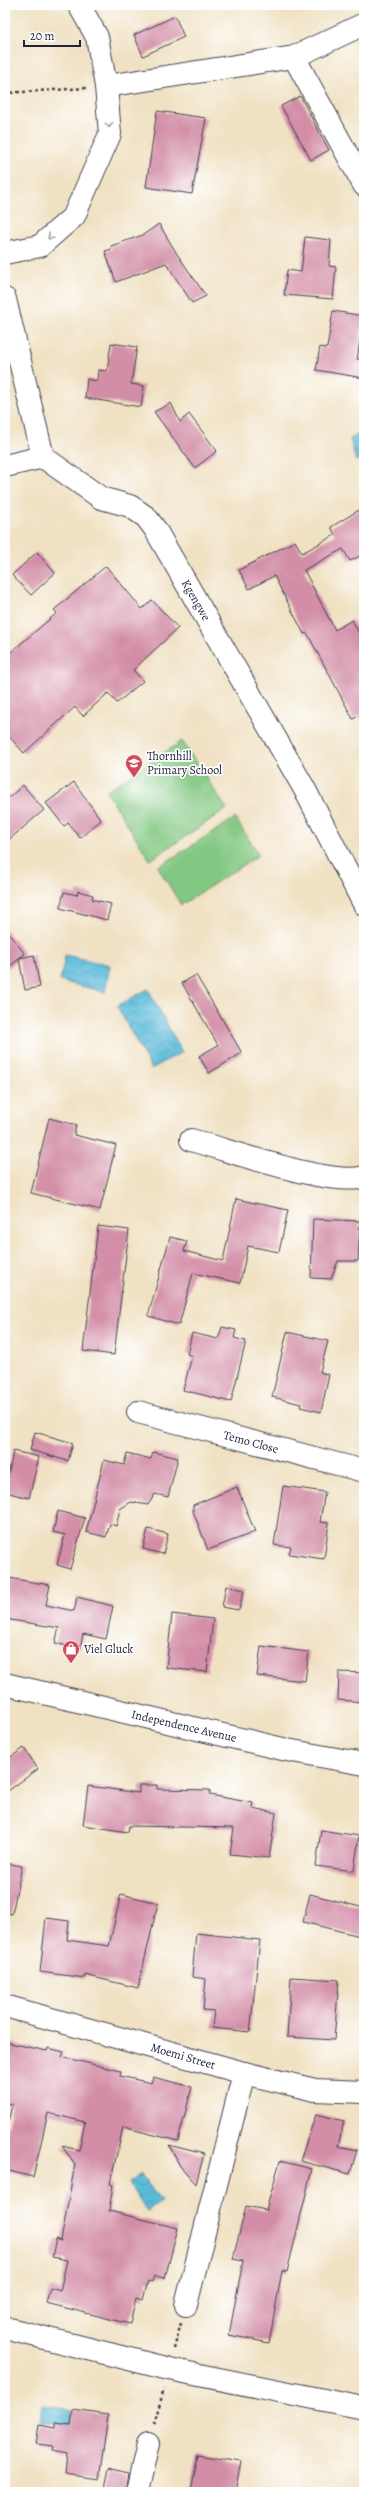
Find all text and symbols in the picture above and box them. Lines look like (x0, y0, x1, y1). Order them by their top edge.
scale bar (24, 22, 80, 48)
text: 20 m (30, 28, 54, 44)
one-way arrow (104, 122, 113, 128)
one-way arrow (48, 232, 55, 239)
street label: Kgengwe (178, 576, 214, 624)
place label: Thornhill Primary School (147, 748, 222, 778)
school or university icon: Thornhill Primary School (124, 753, 144, 778)
street label: Temo Close (222, 1427, 280, 1457)
shop icon: Viel Gluck (61, 1639, 81, 1664)
place label: Viel Gluck (83, 1641, 133, 1657)
street label: Independence Avenue (130, 1706, 238, 1746)
street label: Moemi Street (149, 2039, 217, 2073)

